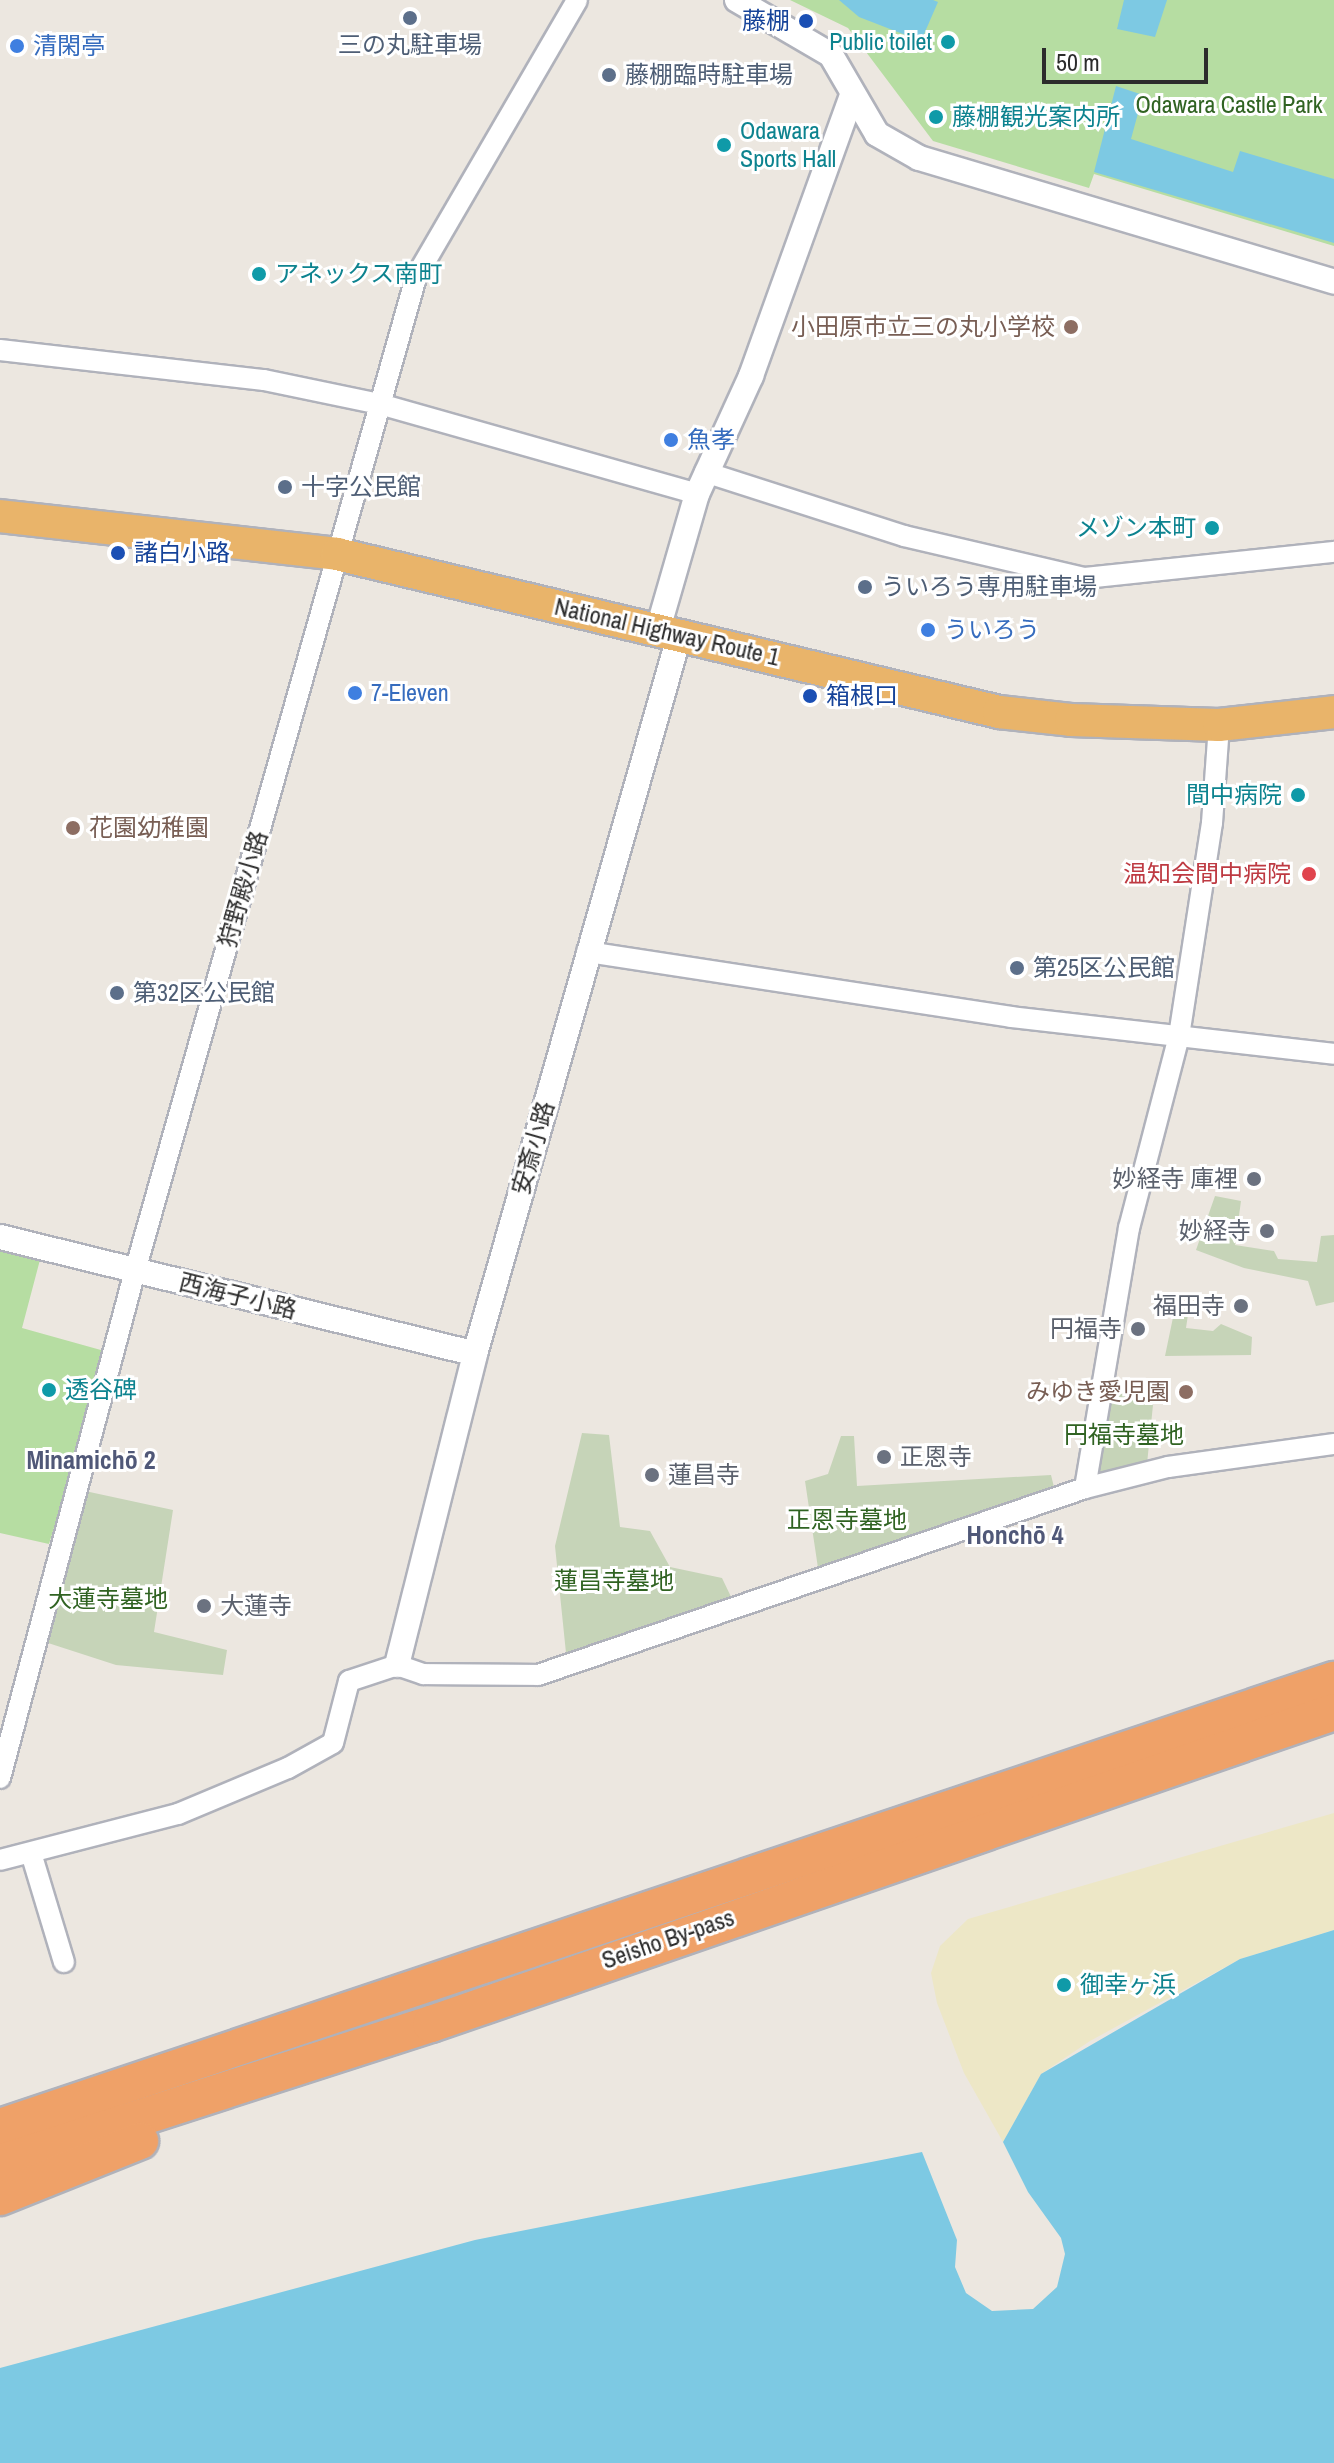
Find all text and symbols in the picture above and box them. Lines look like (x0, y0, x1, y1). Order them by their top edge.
place label: 藤棚 (742, 7, 790, 35)
marker: 三の丸駐車場 (401, 9, 419, 27)
marker: 藤棚 (797, 12, 815, 30)
place label: Public toilet (829, 28, 932, 56)
place label: 三の丸駐車場 (338, 31, 482, 59)
place label: 清閑亭 (33, 32, 105, 60)
scale bar (1046, 32, 1212, 82)
marker: Public toilet (939, 33, 957, 51)
marker: 清閑亭 (8, 37, 26, 55)
text: 50 m (1056, 46, 1100, 78)
place label: 藤棚臨時駐車場 (625, 61, 793, 89)
marker: 藤棚臨時駐車場 (600, 66, 618, 84)
park label: Odawara Castle Park (1135, 91, 1323, 119)
place label: 藤棚観光案内所 (952, 103, 1120, 131)
marker: 藤棚観光案内所 (927, 108, 945, 126)
place label: Odawara Sports Hall (740, 117, 836, 173)
marker: Odawara Sports Hall (715, 136, 733, 154)
place label: アネックス南町 (275, 260, 443, 288)
marker: アネックス南町 (250, 265, 268, 283)
place label: 小田原市立三の丸小学校 (791, 313, 1055, 341)
marker: 小田原市立三の丸小学校 (1062, 318, 1080, 336)
place label: 魚孝 (687, 426, 735, 454)
marker: 魚孝 (662, 431, 680, 449)
place label: 十字公民館 (301, 473, 421, 501)
marker: 十字公民館 (276, 478, 294, 496)
place label: メゾン本町 (1076, 514, 1196, 542)
marker: メゾン本町 (1203, 519, 1221, 537)
place label: 諸白小路 (134, 539, 230, 567)
marker: 諸白小路 (109, 544, 127, 562)
place label: ういろう専用駐車場 (881, 573, 1097, 601)
marker: ういろう専用駐車場 (856, 578, 874, 596)
street label: National Highway Route 1 (552, 592, 782, 672)
place label: ういろう (944, 616, 1040, 644)
marker: ういろう (919, 621, 937, 639)
place label: 7-Eleven (371, 679, 449, 707)
place label: 箱根口 (826, 682, 898, 710)
marker: 7-Eleven (346, 684, 364, 702)
marker: 箱根口 (801, 687, 819, 705)
place label: 間中病院 (1186, 781, 1282, 809)
marker: 間中病院 (1289, 786, 1307, 804)
place label: 花園幼稚園 (89, 814, 209, 842)
marker: 花園幼稚園 (64, 819, 82, 837)
street label: 狩野殿小路 (213, 827, 273, 951)
place label: 温知会間中病院 (1123, 860, 1291, 888)
marker: 温知会間中病院 (1298, 863, 1320, 885)
place label: 第25区公民館 (1033, 954, 1175, 982)
marker: 第25区公民館 (1008, 959, 1026, 977)
place label: 第32区公民館 (133, 979, 275, 1007)
marker: 第32区公民館 (108, 984, 126, 1002)
street label: 安斎小路 (506, 1098, 560, 1198)
place label: 妙経寺 庫裡 (1113, 1165, 1238, 1193)
marker: 妙経寺 庫裡 (1245, 1170, 1263, 1188)
place label: 妙経寺 (1179, 1217, 1251, 1245)
marker: 妙経寺 (1258, 1222, 1276, 1240)
street label: 西海子小路 (176, 1268, 300, 1324)
place label: 福田寺 (1153, 1292, 1225, 1320)
marker: 福田寺 (1232, 1297, 1250, 1315)
place label: 円福寺 (1050, 1315, 1122, 1343)
marker: 円福寺 (1129, 1320, 1147, 1338)
place label: 透谷碑 (65, 1376, 137, 1404)
place label: みゆき愛児園 (1026, 1378, 1170, 1406)
marker: 透谷碑 (40, 1381, 58, 1399)
marker: みゆき愛児園 (1177, 1383, 1195, 1401)
park label: 円福寺墓地 (1064, 1421, 1184, 1449)
place label: 正恩寺 (900, 1443, 972, 1471)
district label: Minamichō 2 (26, 1444, 156, 1476)
marker: 正恩寺 (875, 1448, 893, 1466)
place label: 蓮昌寺 (668, 1461, 740, 1489)
marker: 蓮昌寺 (643, 1466, 661, 1484)
park label: 正恩寺墓地 (787, 1506, 907, 1534)
district label: Honchō 4 (966, 1519, 1064, 1551)
park label: 蓮昌寺墓地 (554, 1567, 674, 1595)
park label: 大蓮寺墓地 (48, 1585, 168, 1613)
place label: 大蓮寺 (220, 1592, 292, 1620)
marker: 大蓮寺 (195, 1597, 213, 1615)
street label: Seisho By-pass (598, 1903, 738, 1975)
place label: 御幸ヶ浜 (1080, 1971, 1176, 1999)
marker: 御幸ヶ浜 (1055, 1976, 1073, 1994)

